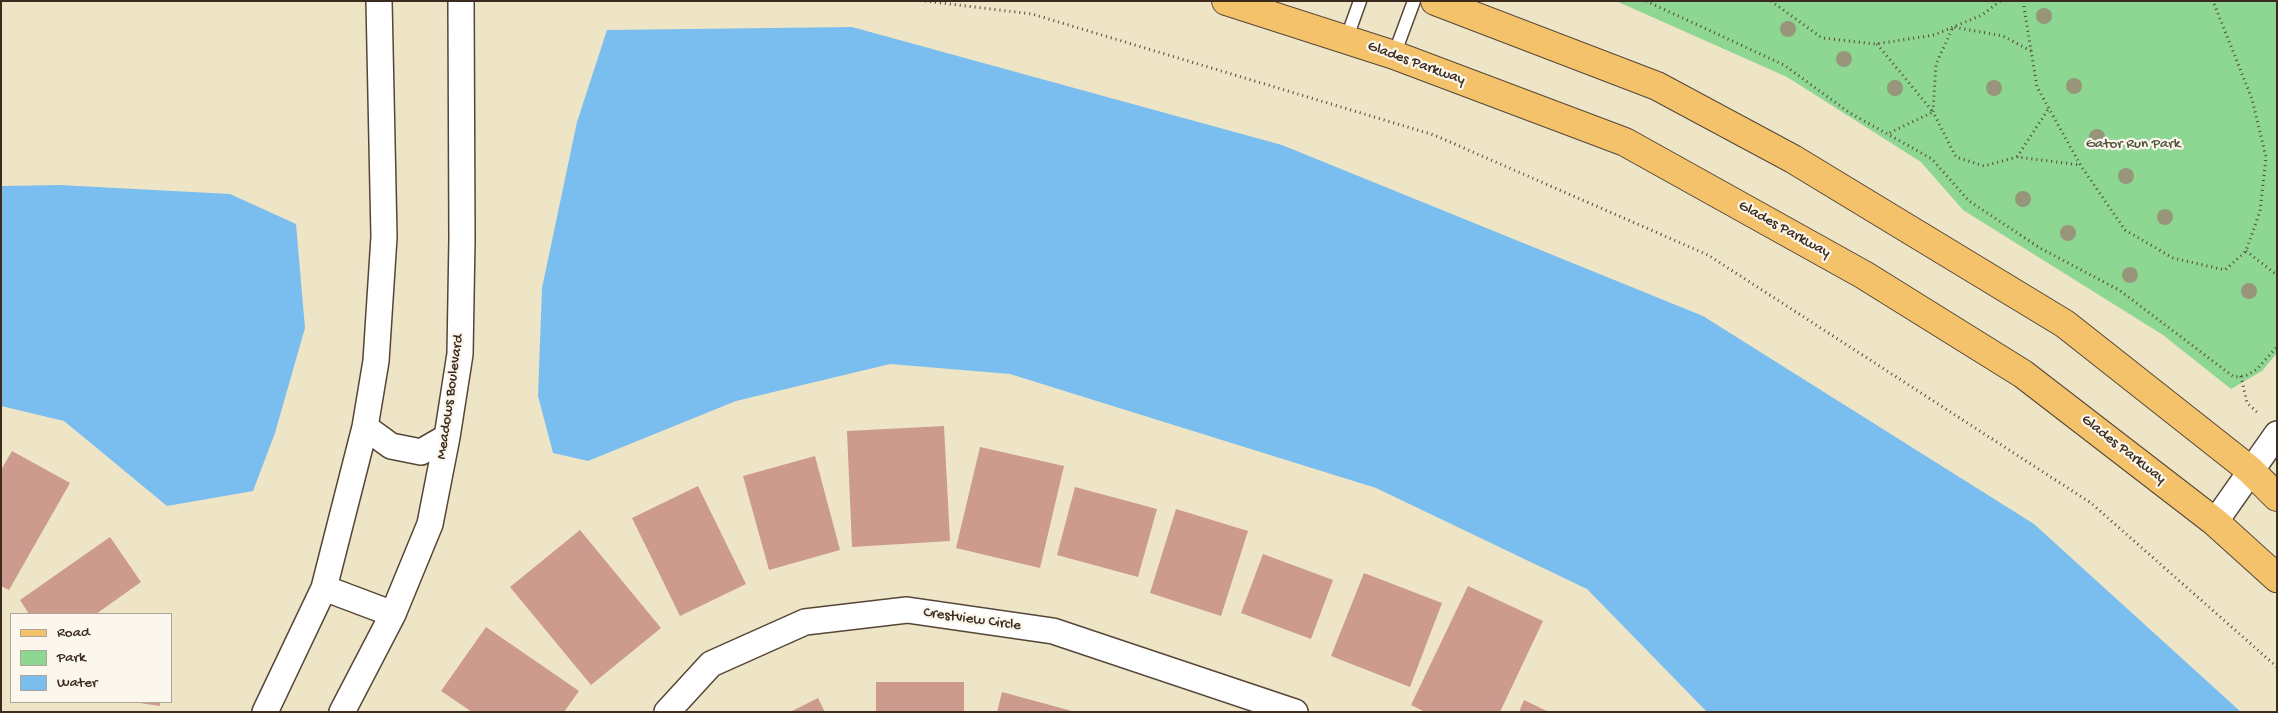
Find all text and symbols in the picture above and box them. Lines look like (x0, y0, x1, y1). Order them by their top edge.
street label: Glades Parkway (1365, 38, 1467, 90)
park label: Gator Run Park (2086, 136, 2180, 154)
street label: Glades Parkway (1735, 197, 1833, 263)
street label: Meadows Boulevard (433, 333, 469, 461)
street label: Glades Parkway (2077, 411, 2169, 489)
street label: Crestview Circle (922, 604, 1022, 636)
legend (10, 613, 172, 703)
text: Road (57, 624, 90, 642)
text: Park (57, 649, 86, 667)
text: Water (57, 674, 97, 692)

